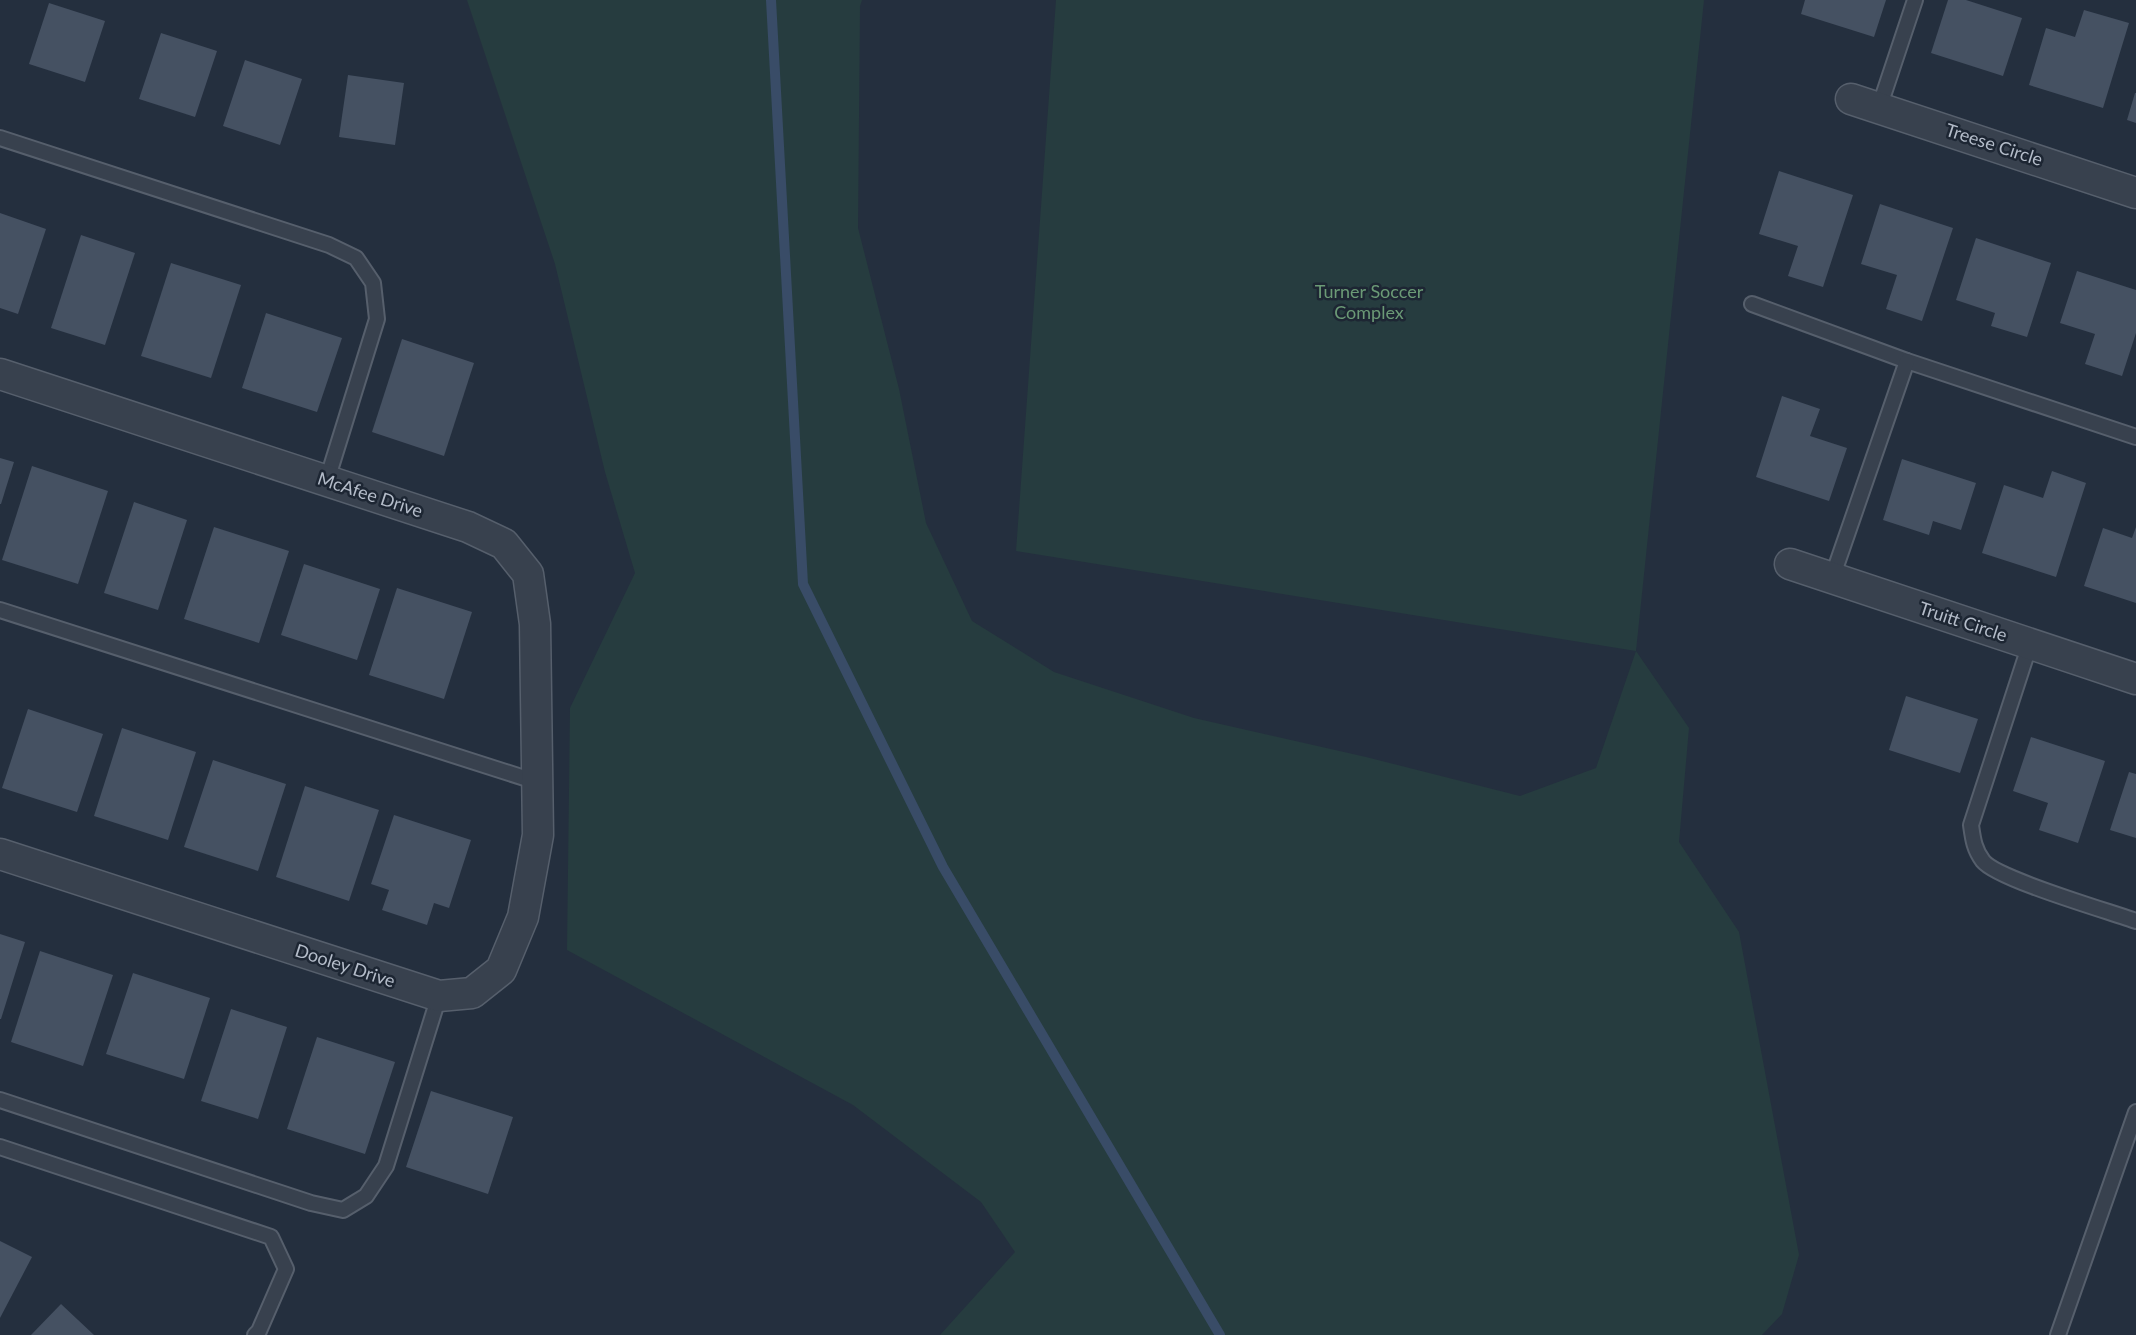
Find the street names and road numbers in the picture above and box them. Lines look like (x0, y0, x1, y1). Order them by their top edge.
street label: Treese Circle (1943, 118, 2046, 170)
street label: McAfee Drive (315, 467, 426, 521)
street label: Truitt Circle (1916, 596, 2010, 646)
street label: Dooley Drive (293, 939, 398, 992)

